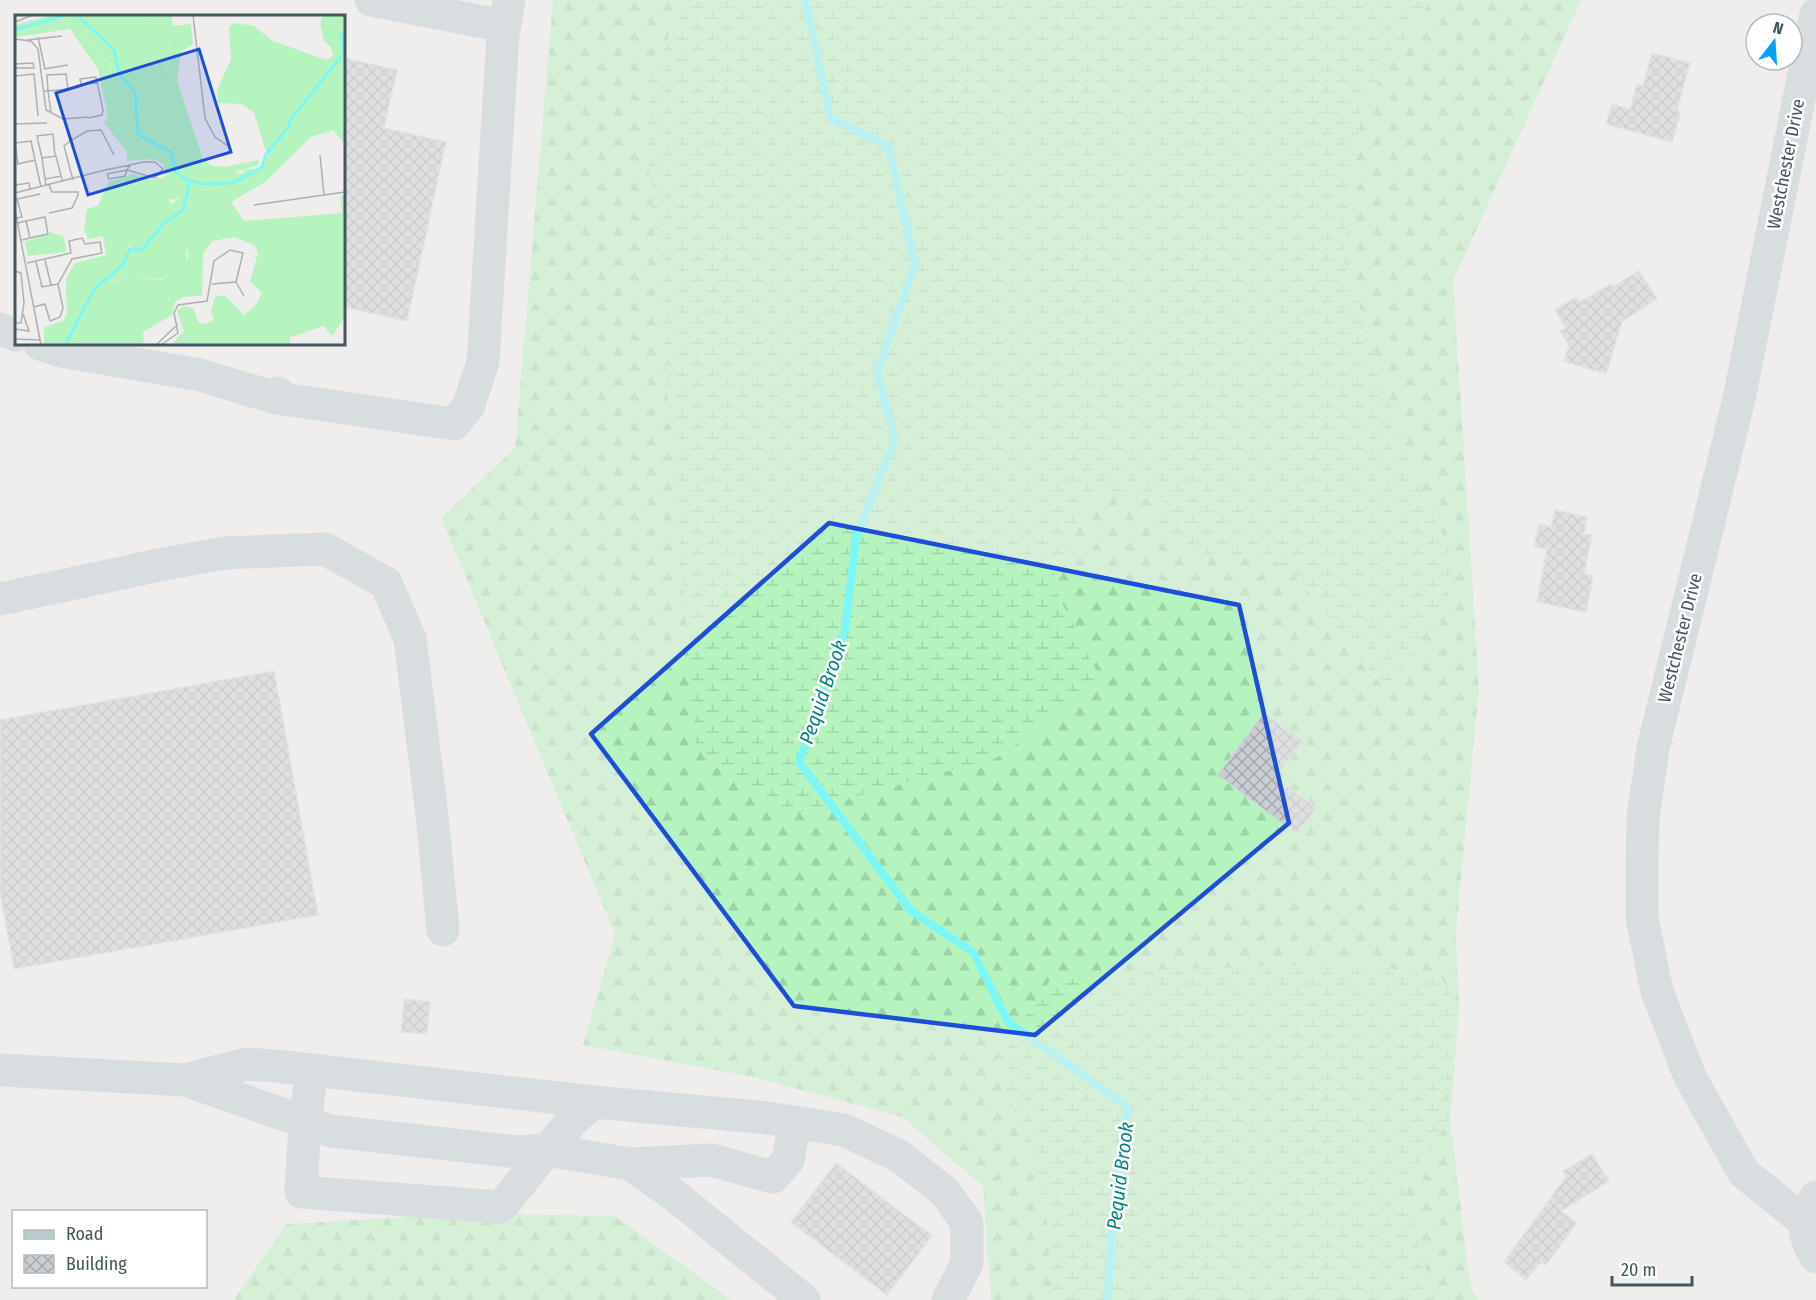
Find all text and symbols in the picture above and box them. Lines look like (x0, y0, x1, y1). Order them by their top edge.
north arrow (1744, 12, 1804, 72)
inset map (15, 15, 345, 345)
text: N (1771, 18, 1786, 39)
street label: Westchester Drive (1763, 97, 1809, 231)
street label: Westchester Drive (1653, 571, 1707, 705)
water label: Pequid Brook (794, 637, 852, 747)
water label: Pequid Brook (1101, 1121, 1139, 1231)
legend (12, 1210, 207, 1288)
text: Road (66, 1223, 103, 1245)
scale bar (1612, 1249, 1692, 1287)
text: Building (66, 1253, 127, 1275)
text: 20 m (1621, 1259, 1656, 1281)

